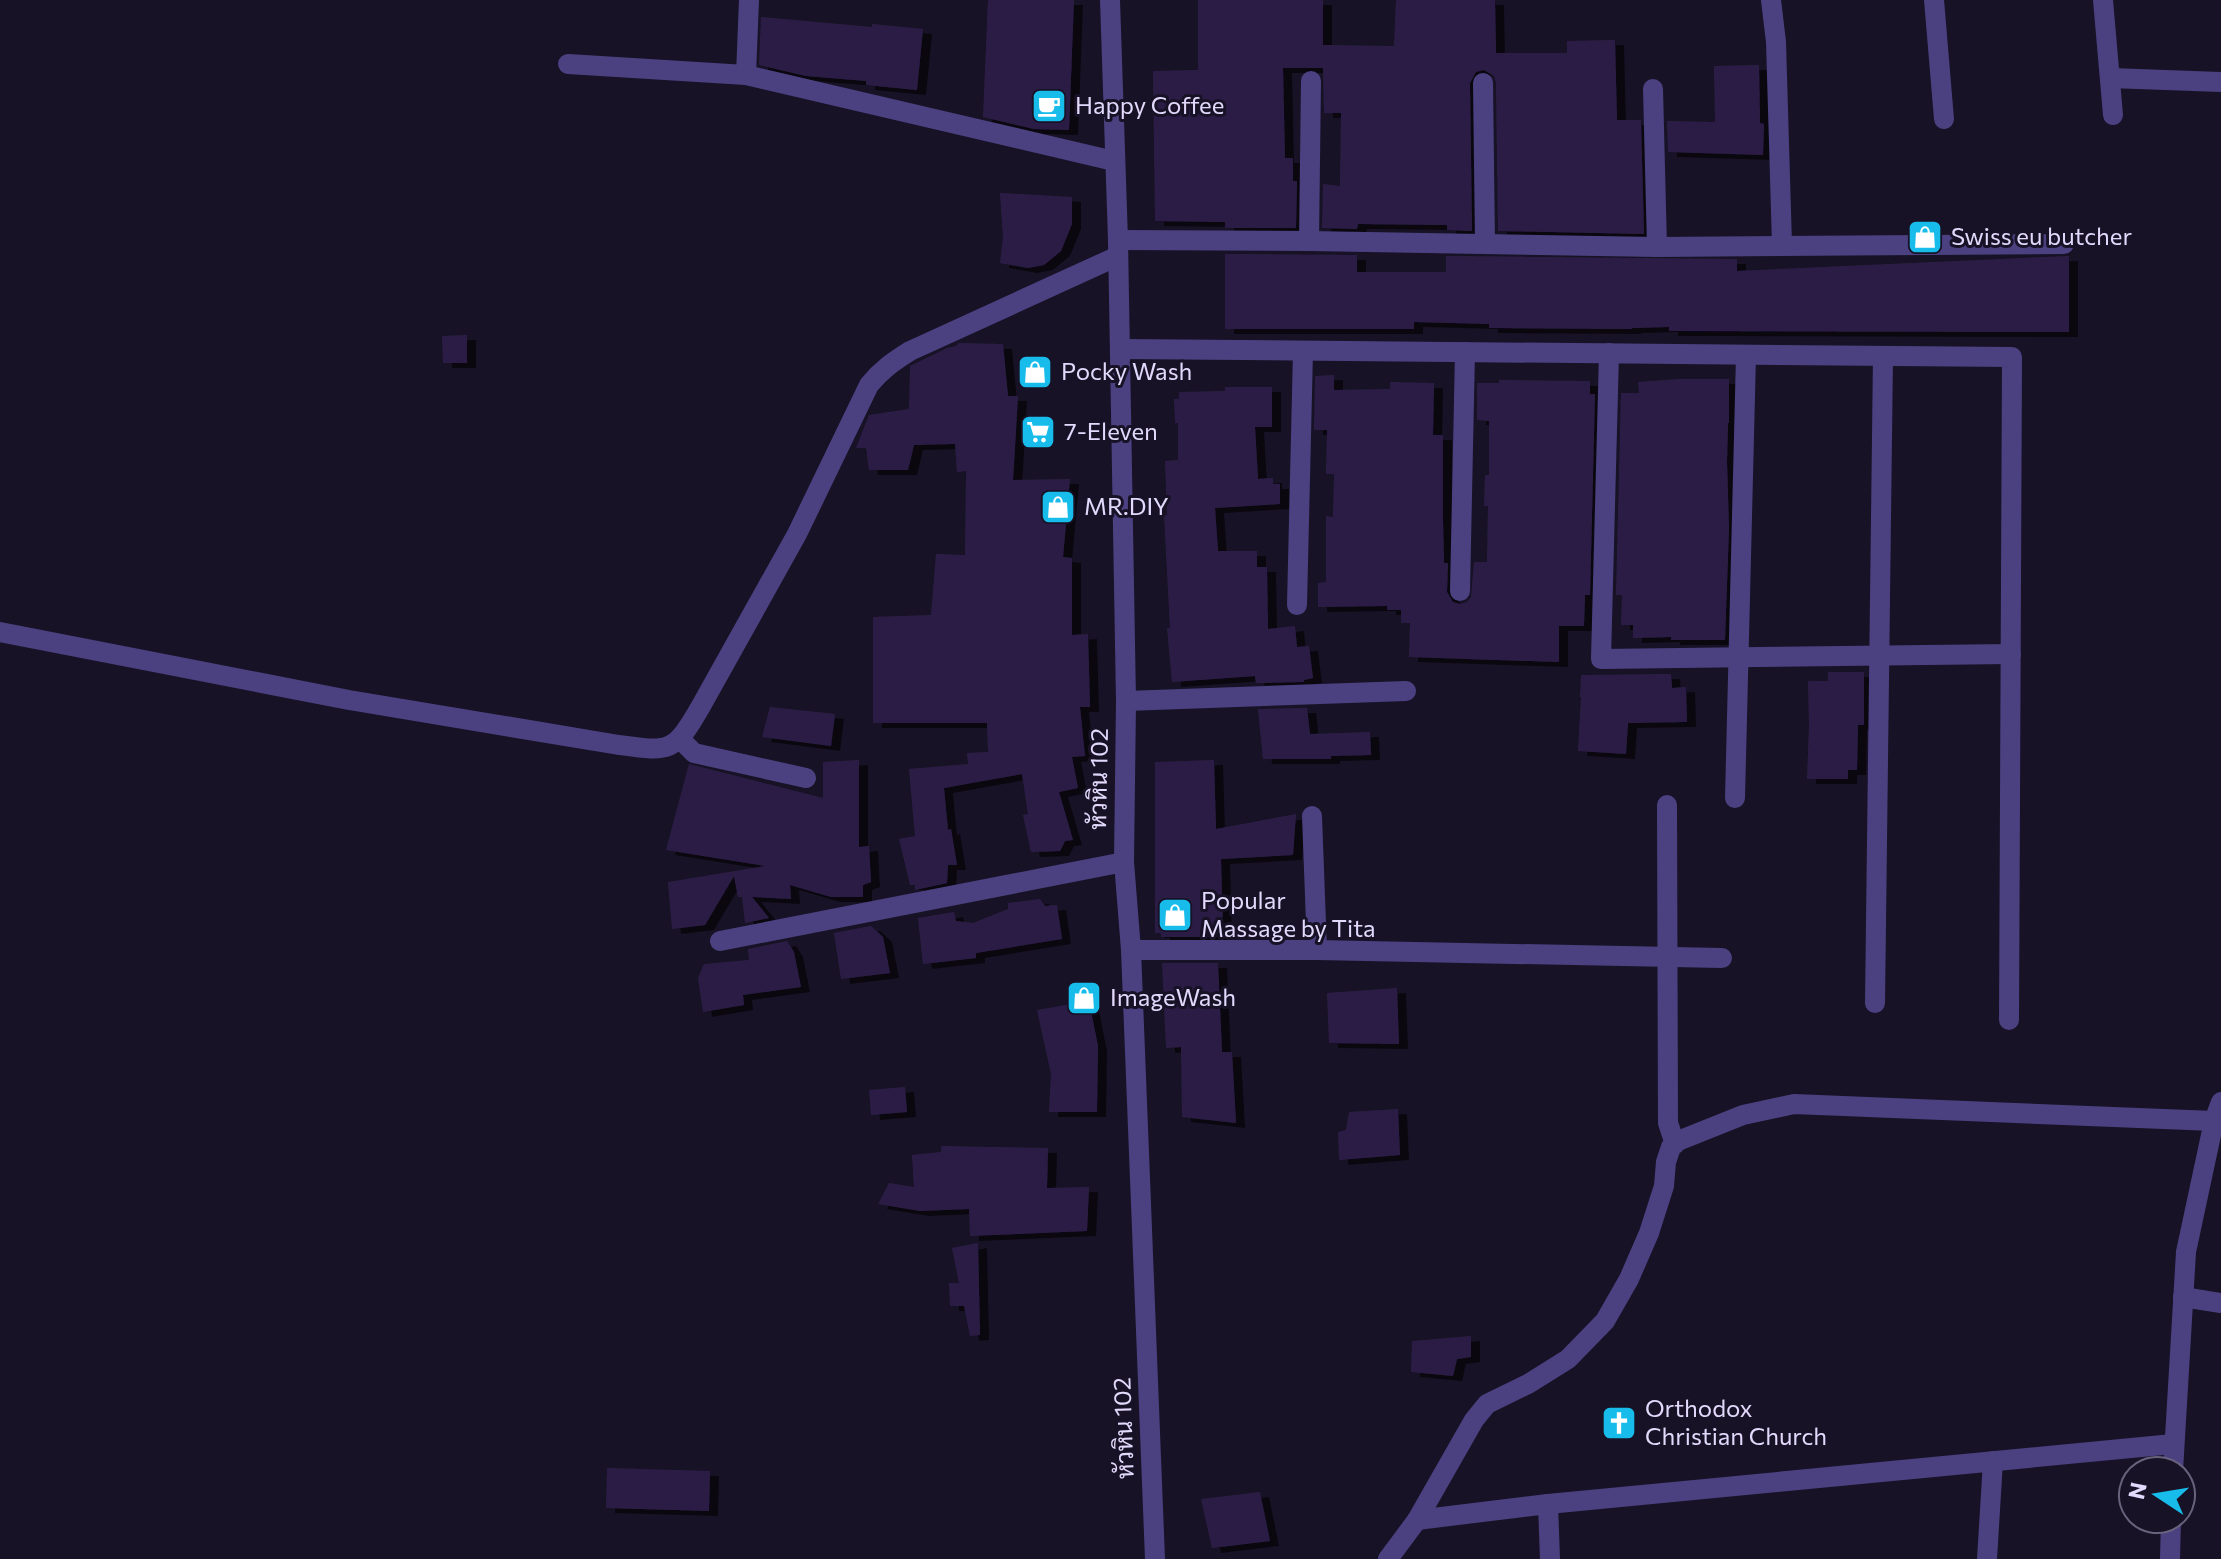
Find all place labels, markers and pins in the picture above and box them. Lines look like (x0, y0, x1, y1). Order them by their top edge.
cafe icon: Happy Coffee (1030, 87, 1068, 125)
place label: Happy Coffee (1075, 90, 1224, 119)
shop icon: Swiss eu butcher (1906, 218, 1944, 256)
place label: Swiss eu butcher (1951, 221, 2133, 250)
shop icon: Pocky Wash (1016, 353, 1054, 391)
place label: Pocky Wash (1061, 356, 1192, 385)
supermarket icon: 7-Eleven (1019, 413, 1057, 451)
place label: 7-Eleven (1064, 416, 1158, 445)
shop icon: MR.DIY (1039, 488, 1077, 526)
place label: MR.DIY (1084, 491, 1169, 520)
place label: Popular Massage by Tita (1201, 885, 1376, 942)
shop icon: Popular Massage by Tita (1156, 896, 1194, 934)
shop icon: ImageWash (1065, 979, 1103, 1017)
place label: ImageWash (1110, 982, 1236, 1011)
place label: Orthodox Christian Church (1645, 1393, 1827, 1450)
church icon: Orthodox Christian Church (1600, 1404, 1638, 1442)

